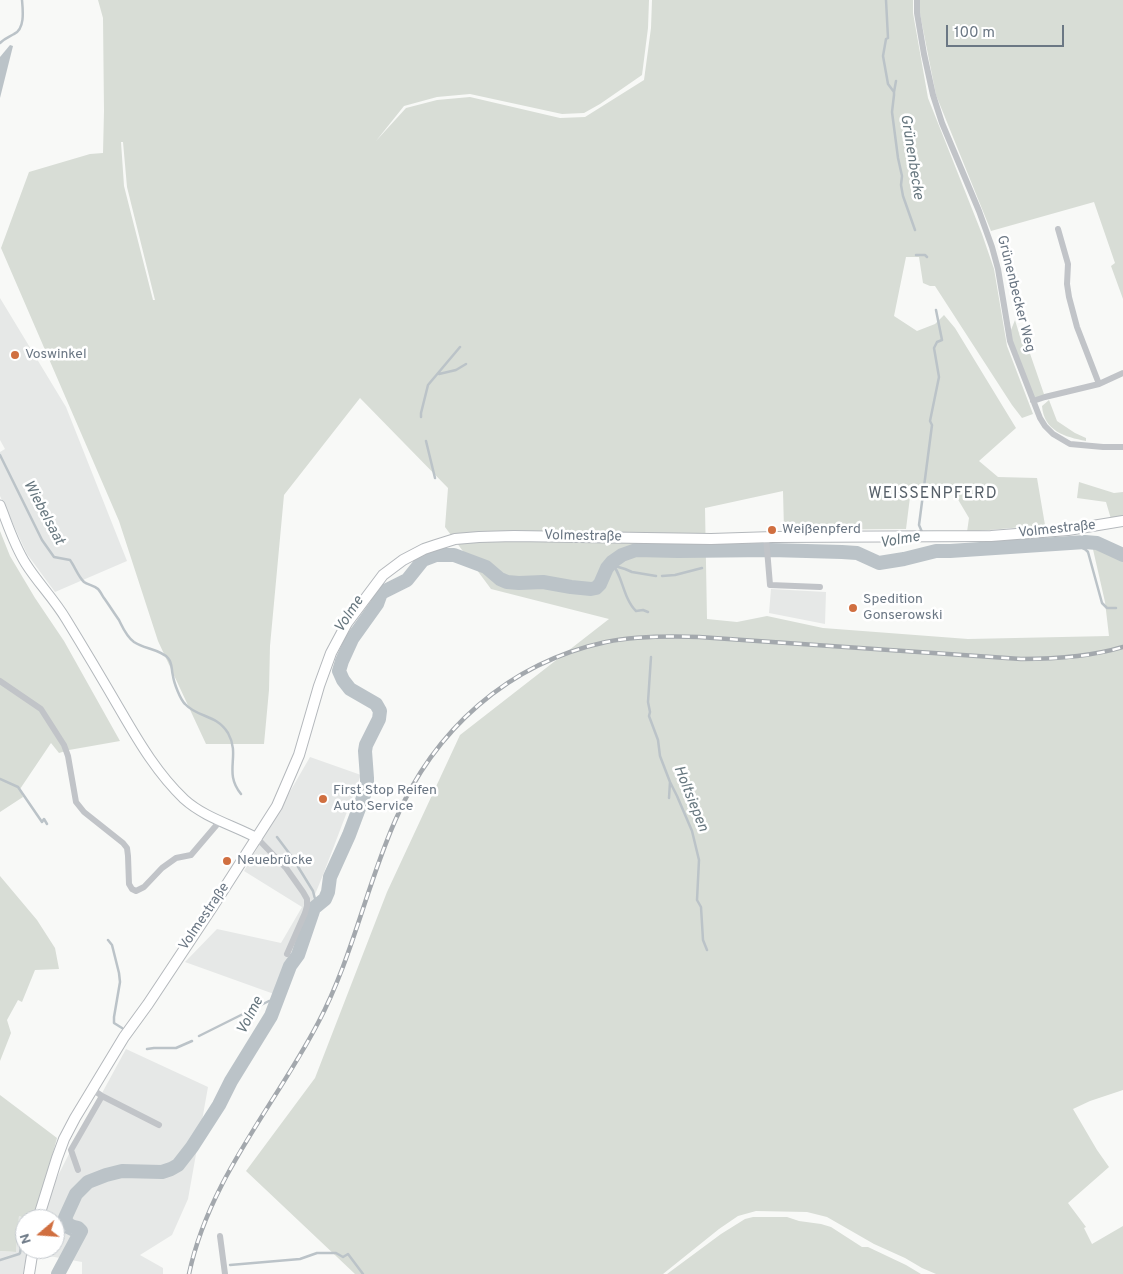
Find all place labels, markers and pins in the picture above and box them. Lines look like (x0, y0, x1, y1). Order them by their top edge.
place label: Voswinkel (25, 347, 87, 363)
marker: Voswinkel (9, 349, 21, 361)
place label: Weißenpferd (782, 522, 861, 538)
marker: Weißenpferd (766, 524, 778, 536)
place label: Spedition Gonserowski (863, 592, 943, 624)
marker: Spedition Gonserowski (847, 602, 859, 614)
place label: First Stop Reifen Auto Service (333, 783, 437, 816)
marker: First Stop Reifen Auto Service (317, 793, 329, 805)
place label: Neuebrücke (237, 853, 312, 869)
marker: Neuebrücke (221, 855, 233, 867)

